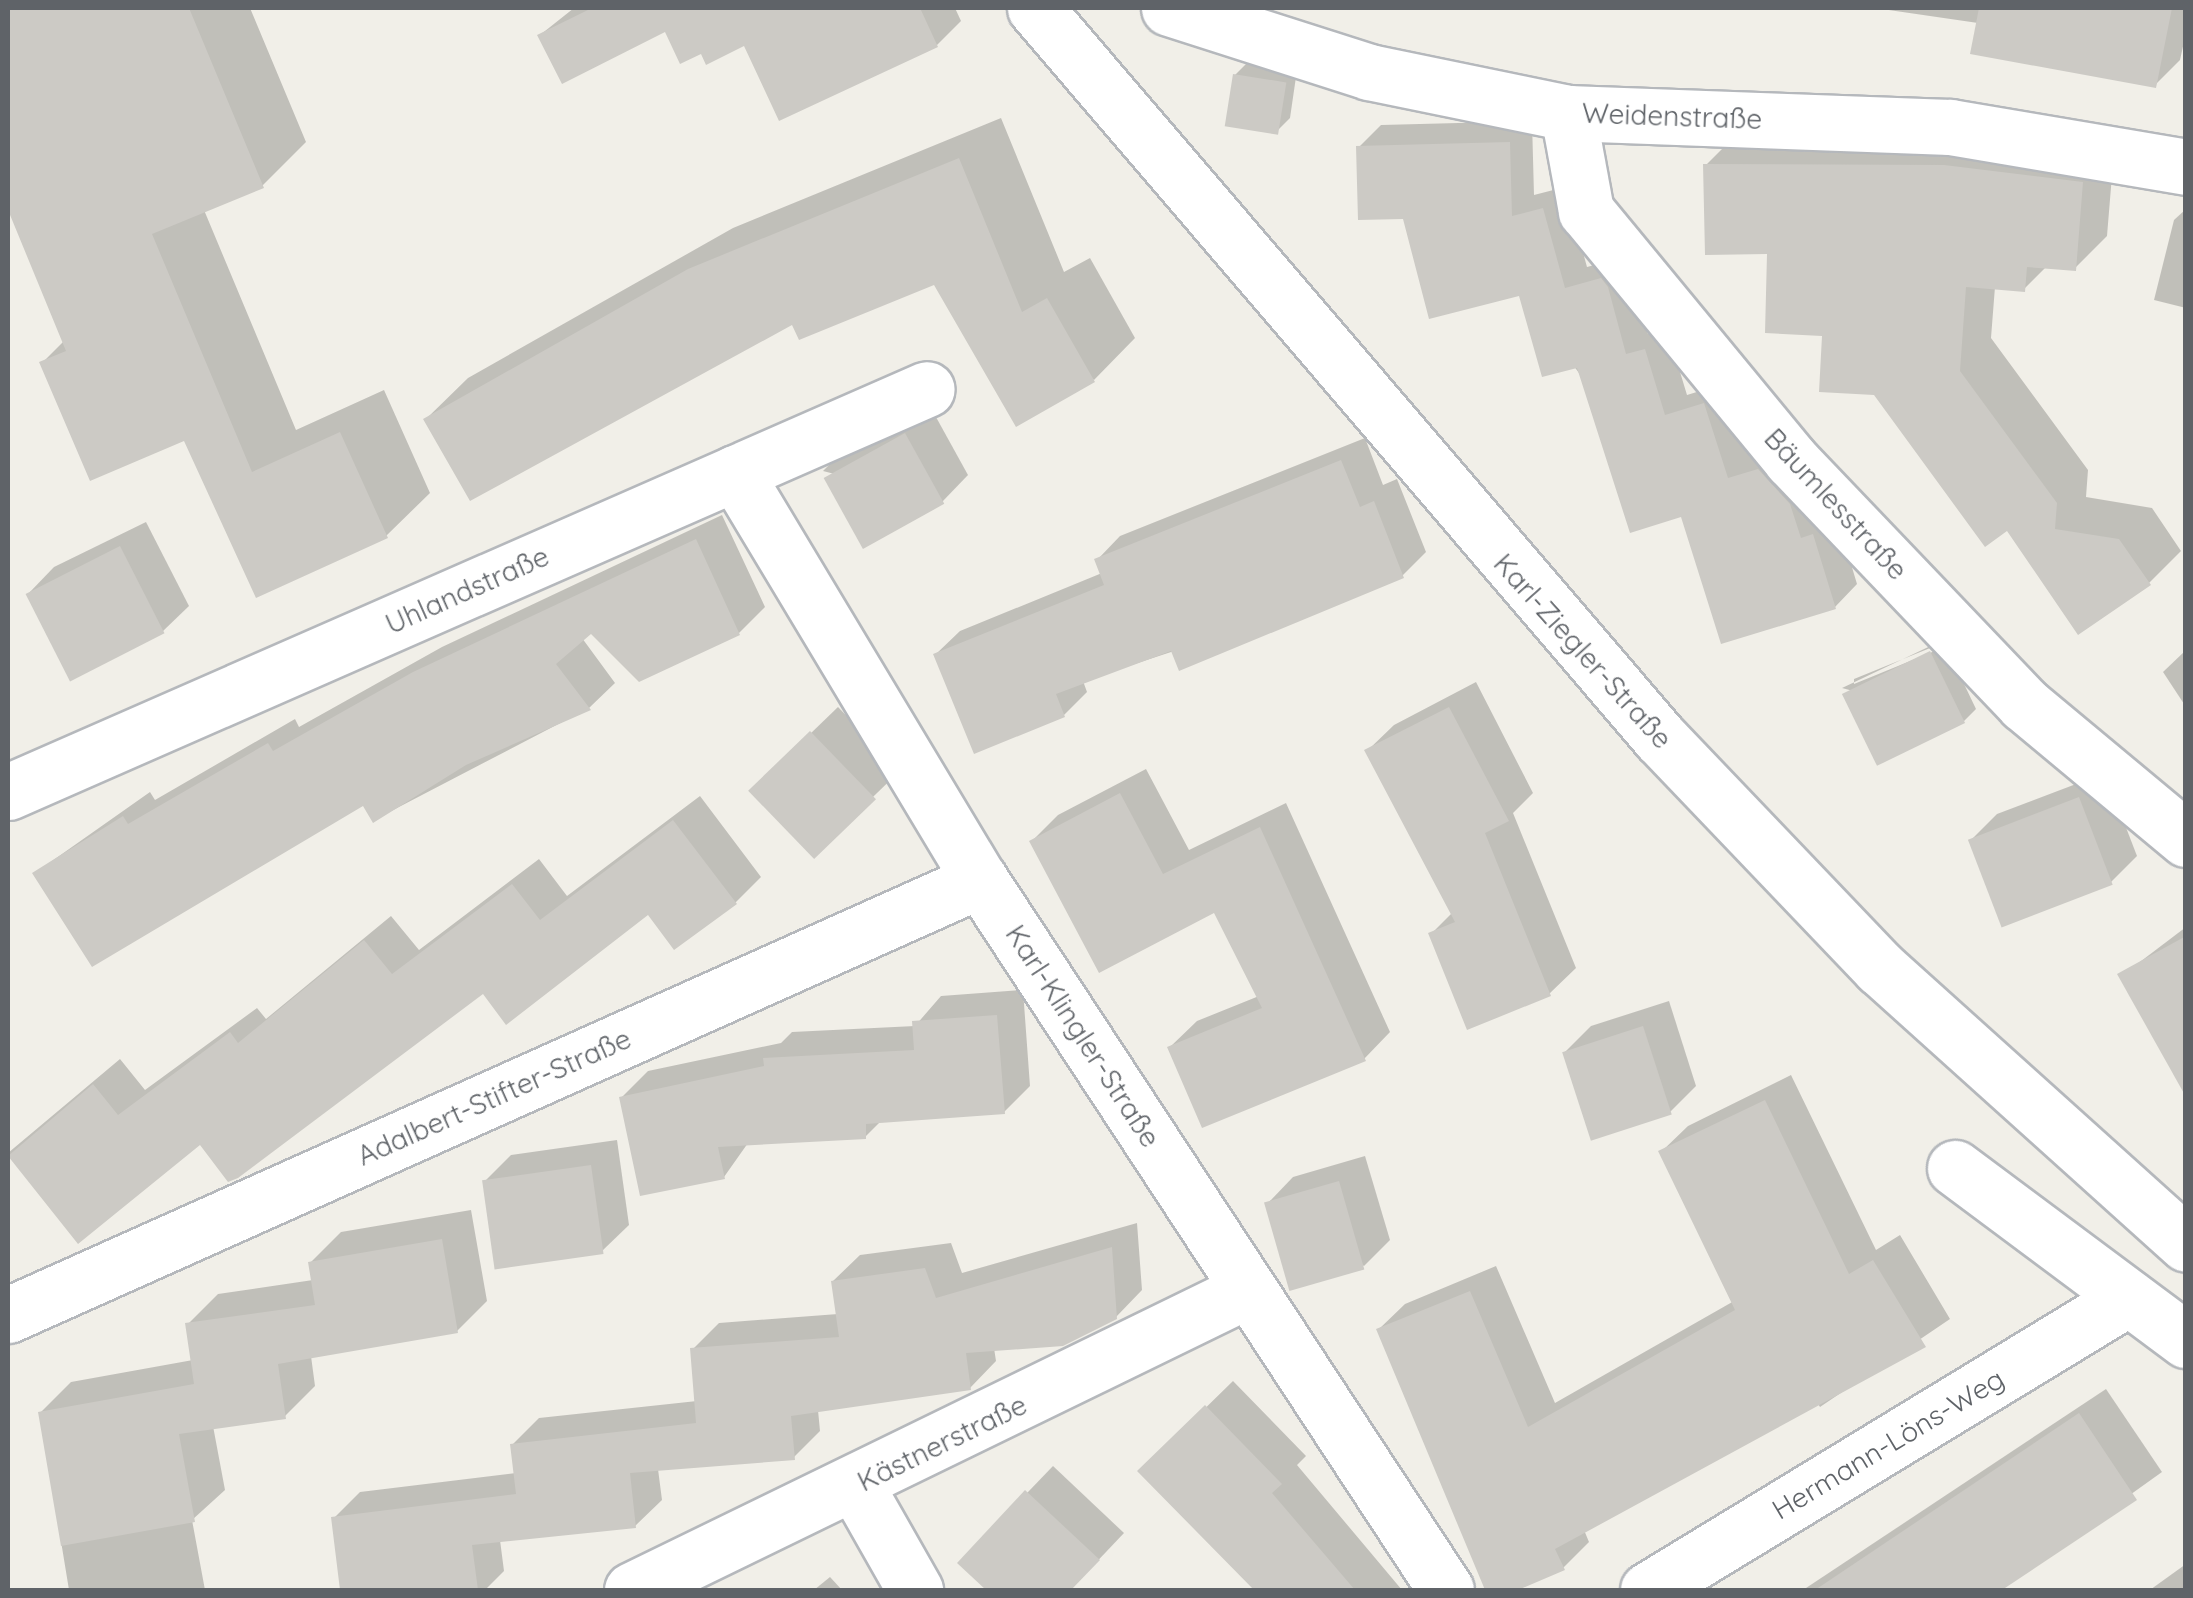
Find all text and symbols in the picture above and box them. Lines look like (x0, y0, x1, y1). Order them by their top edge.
street label: Weidenstraße (1581, 96, 1763, 136)
street label: Bäumlesstraße (1757, 421, 1915, 587)
street label: Uhlandstraße (380, 539, 554, 641)
street label: Karl-Ziegler-Straße (1487, 547, 1679, 755)
street label: Karl-Klingler-Straße (999, 919, 1167, 1153)
street label: Adalbert-Stifter-Straße (352, 1021, 636, 1173)
street label: Hermann-Löns-Weg (1766, 1362, 2010, 1526)
street label: Kästnerstraße (852, 1388, 1032, 1498)

